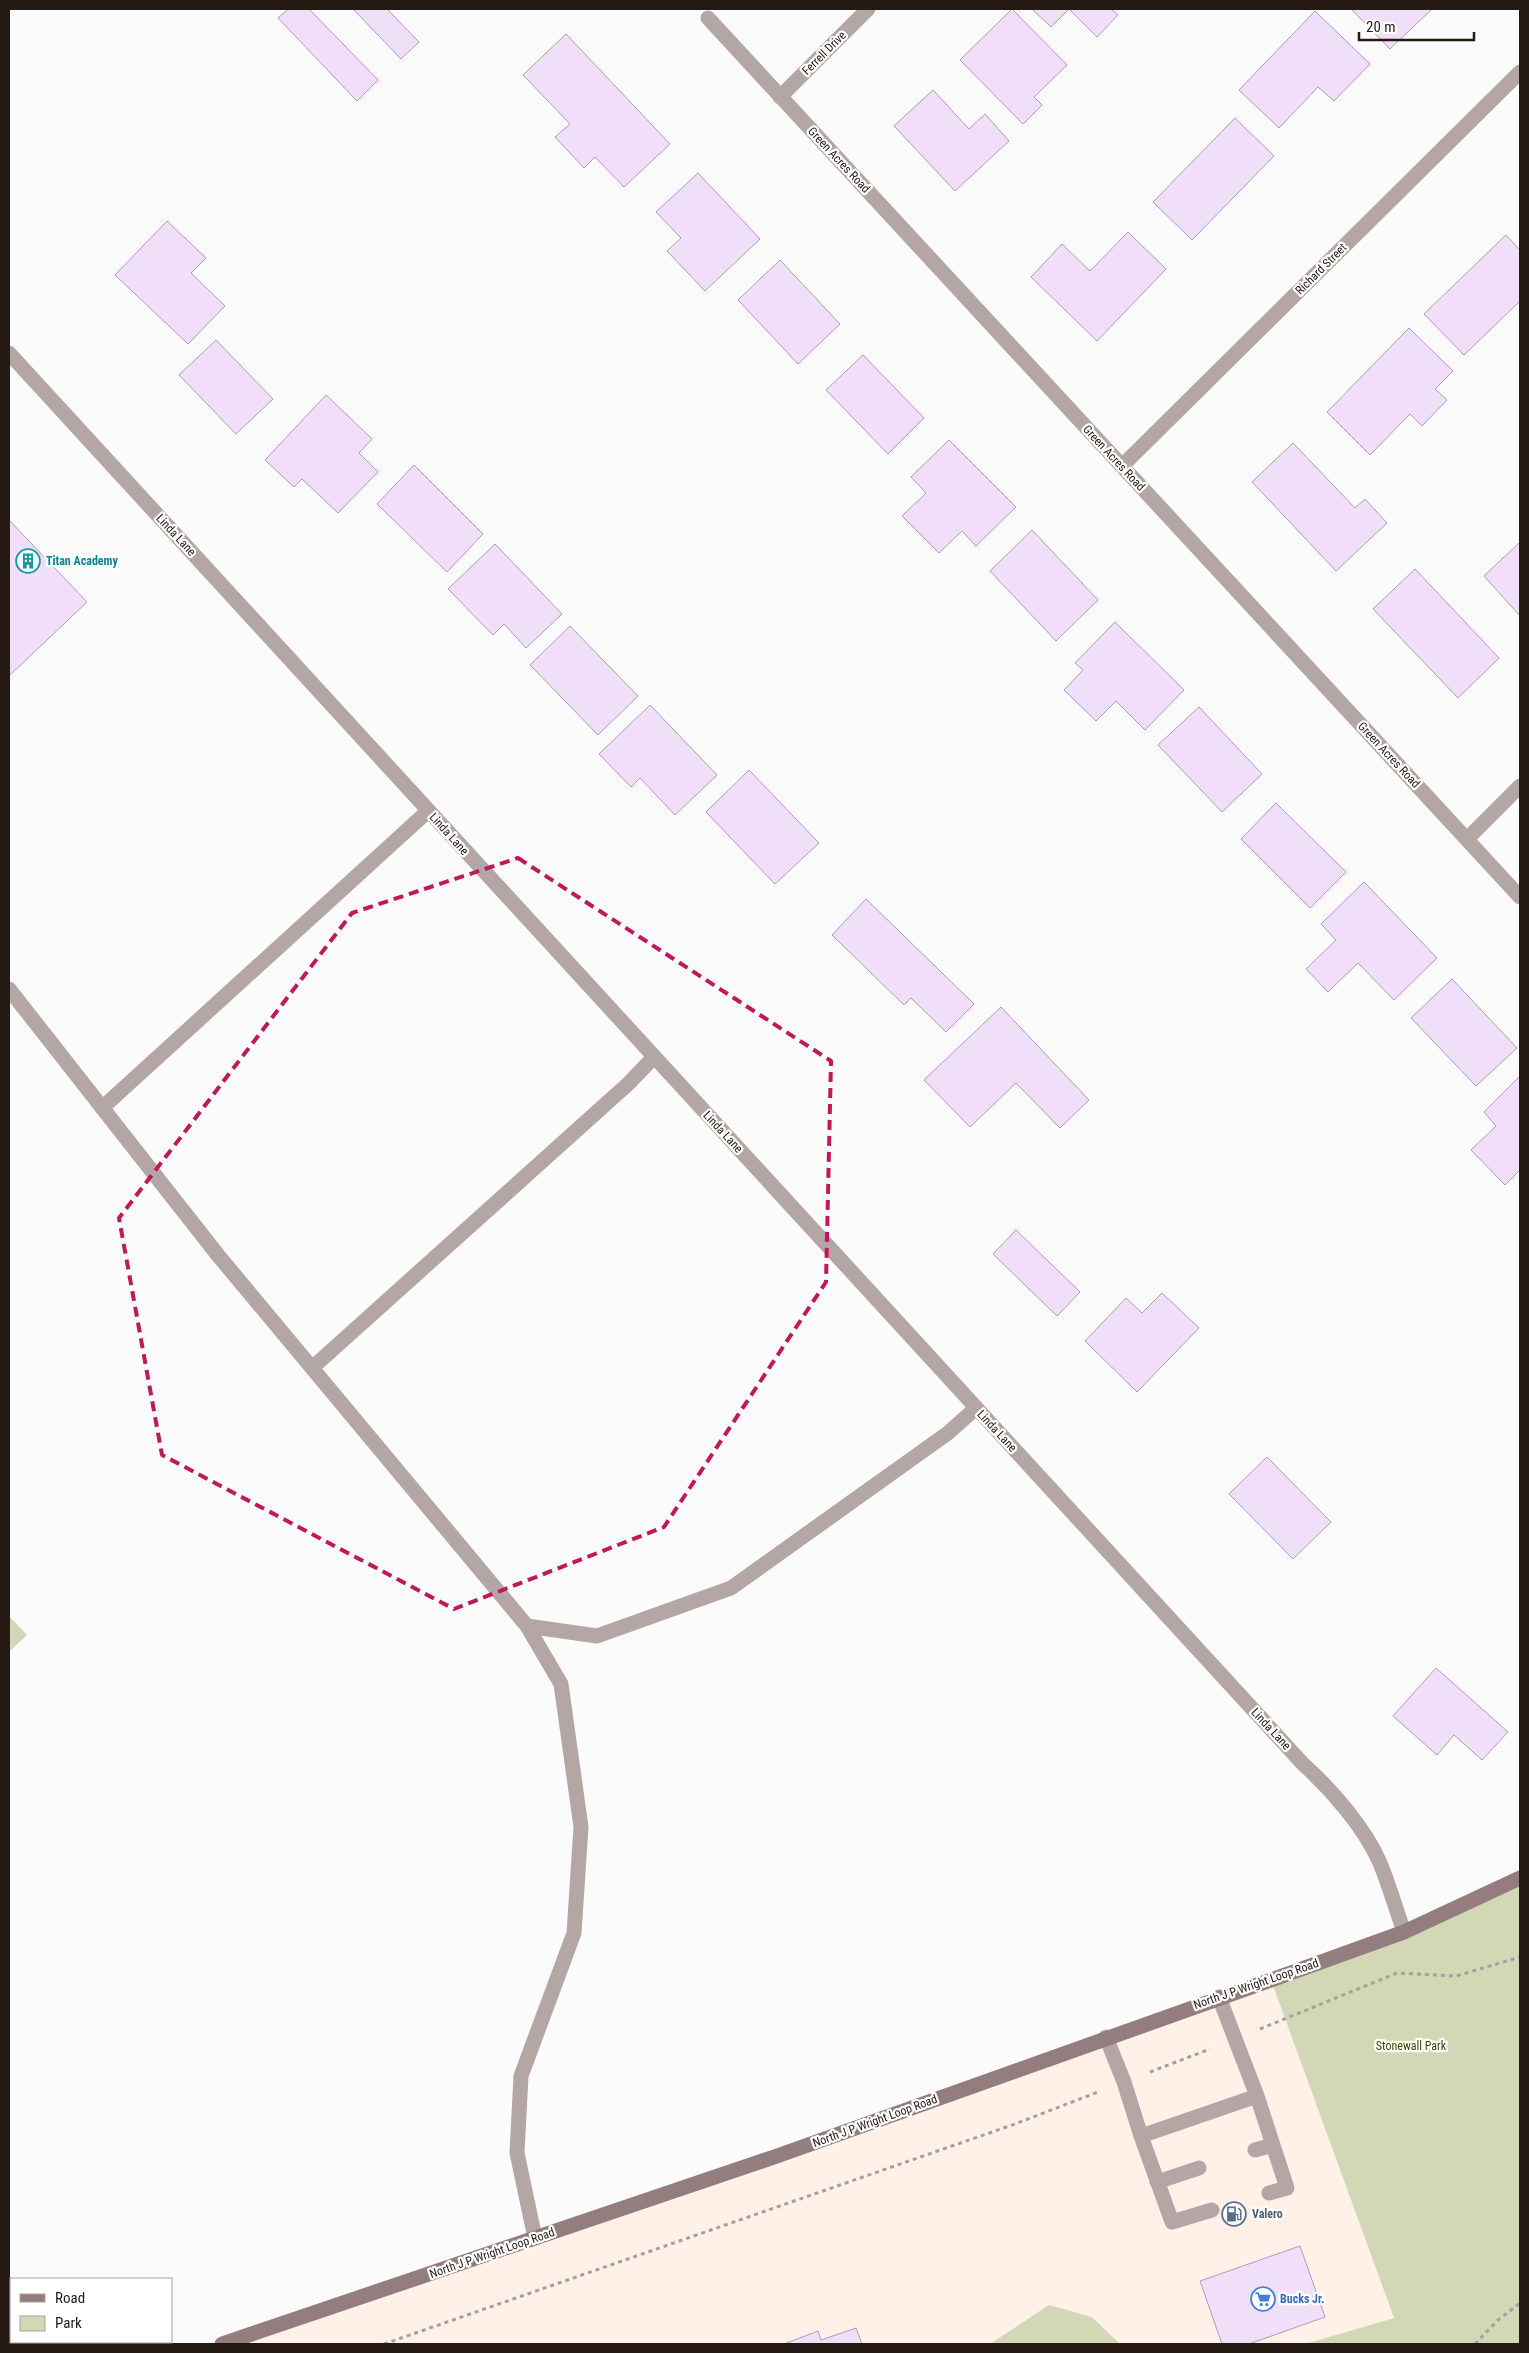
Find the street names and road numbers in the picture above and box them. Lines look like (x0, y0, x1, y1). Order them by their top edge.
street label: Ferrell Drive (799, 28, 849, 78)
street label: Green Acres Road (805, 124, 873, 196)
street label: Richard Street (1293, 240, 1350, 297)
street label: Green Acres Road (1080, 422, 1148, 494)
street label: Linda Lane (153, 511, 199, 559)
street label: Green Acres Road (1355, 719, 1423, 791)
street label: Linda Lane (427, 810, 472, 858)
street label: Linda Lane (700, 1108, 746, 1156)
street label: Linda Lane (974, 1407, 1020, 1455)
street label: Linda Lane (1248, 1705, 1294, 1753)
street label: North J P Wright Loop Road (1192, 1956, 1320, 2012)
street label: North J P Wright Loop Road (811, 2092, 939, 2150)
street label: North J P Wright Loop Road (428, 2225, 556, 2281)

